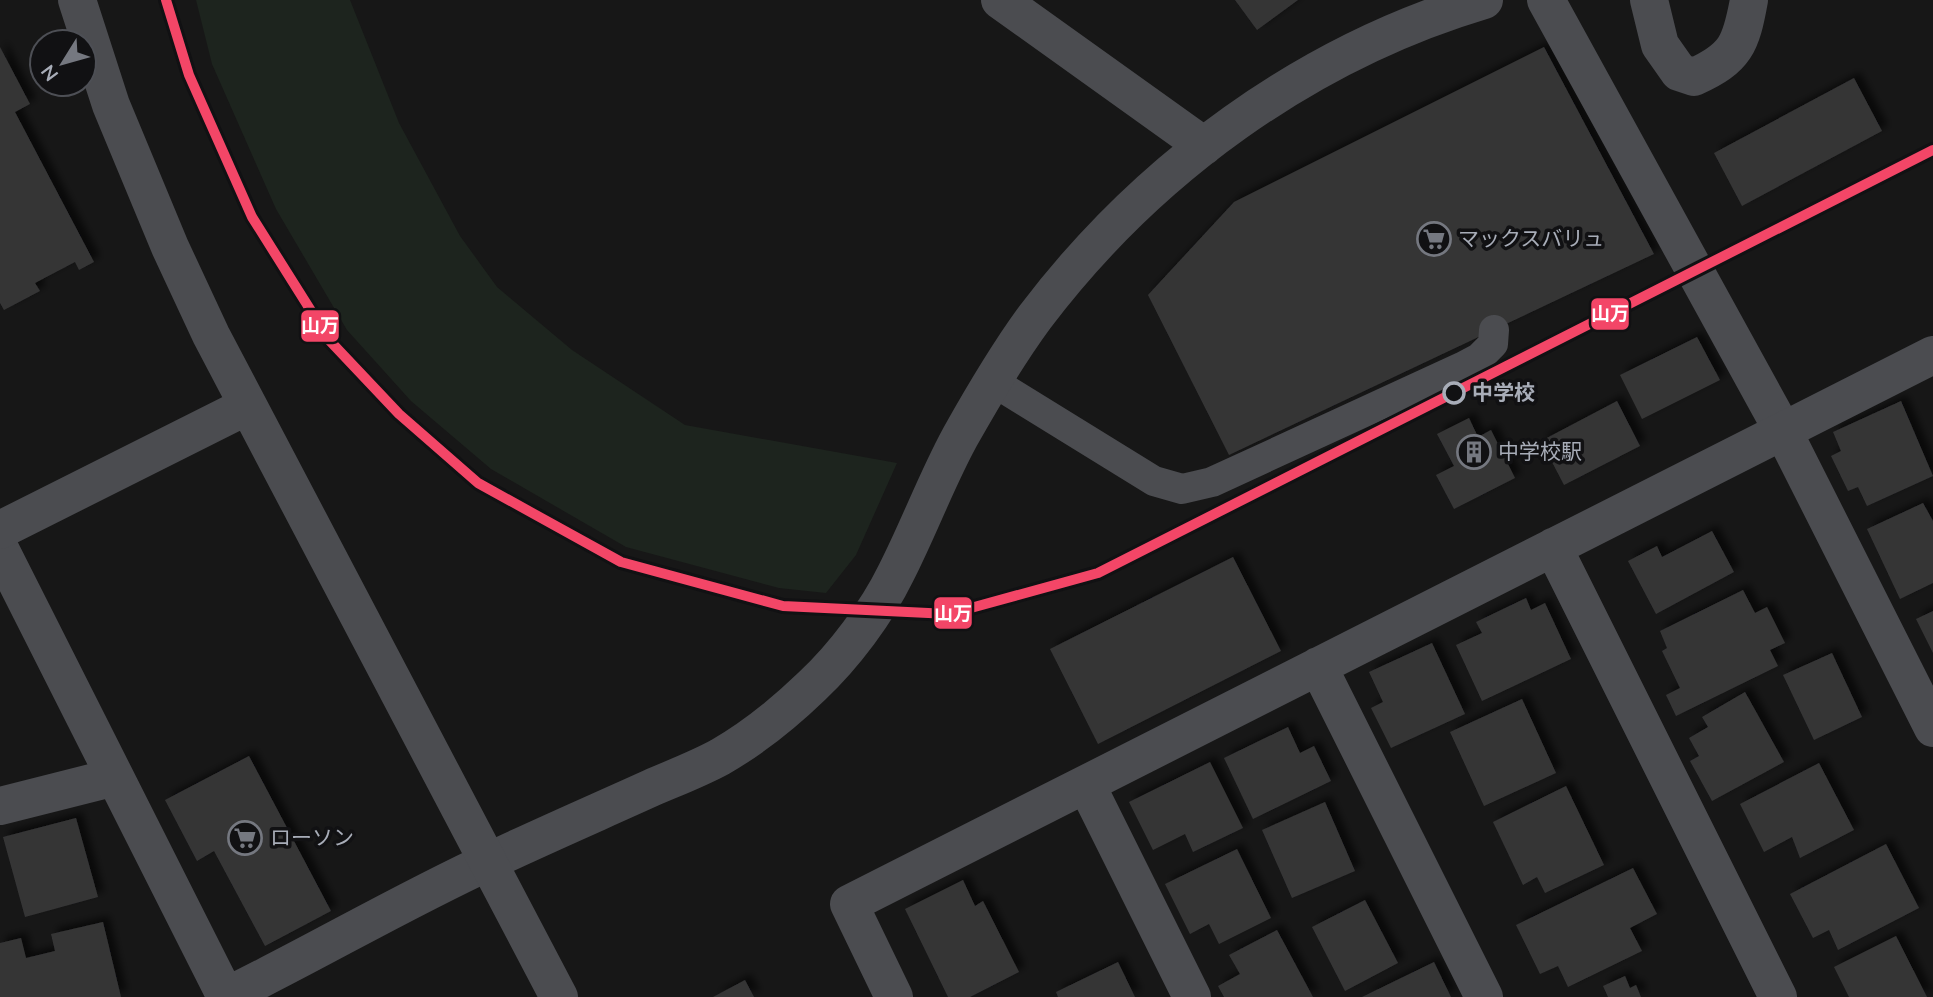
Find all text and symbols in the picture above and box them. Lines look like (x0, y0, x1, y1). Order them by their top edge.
north arrow (28, 28, 98, 98)
text: N (36, 60, 63, 86)
supermarket icon: マックスバリュ (1415, 220, 1453, 258)
place label: マックスバリュ (1458, 225, 1604, 251)
line badge: 山万 (1590, 297, 1630, 331)
text: 山万 (1591, 301, 1629, 325)
line badge: 山万 (300, 309, 340, 343)
text: 山万 (301, 313, 339, 337)
place label: 中学校 (1472, 379, 1535, 405)
marker: 中学校 (1443, 382, 1465, 404)
building icon: 中学校駅 (1455, 433, 1493, 471)
place label: 中学校駅 (1498, 438, 1582, 464)
line badge: 山万 (933, 596, 973, 630)
text: 山万 (934, 601, 972, 625)
supermarket icon: ローソン (226, 819, 264, 857)
place label: ローソン (270, 824, 354, 850)

